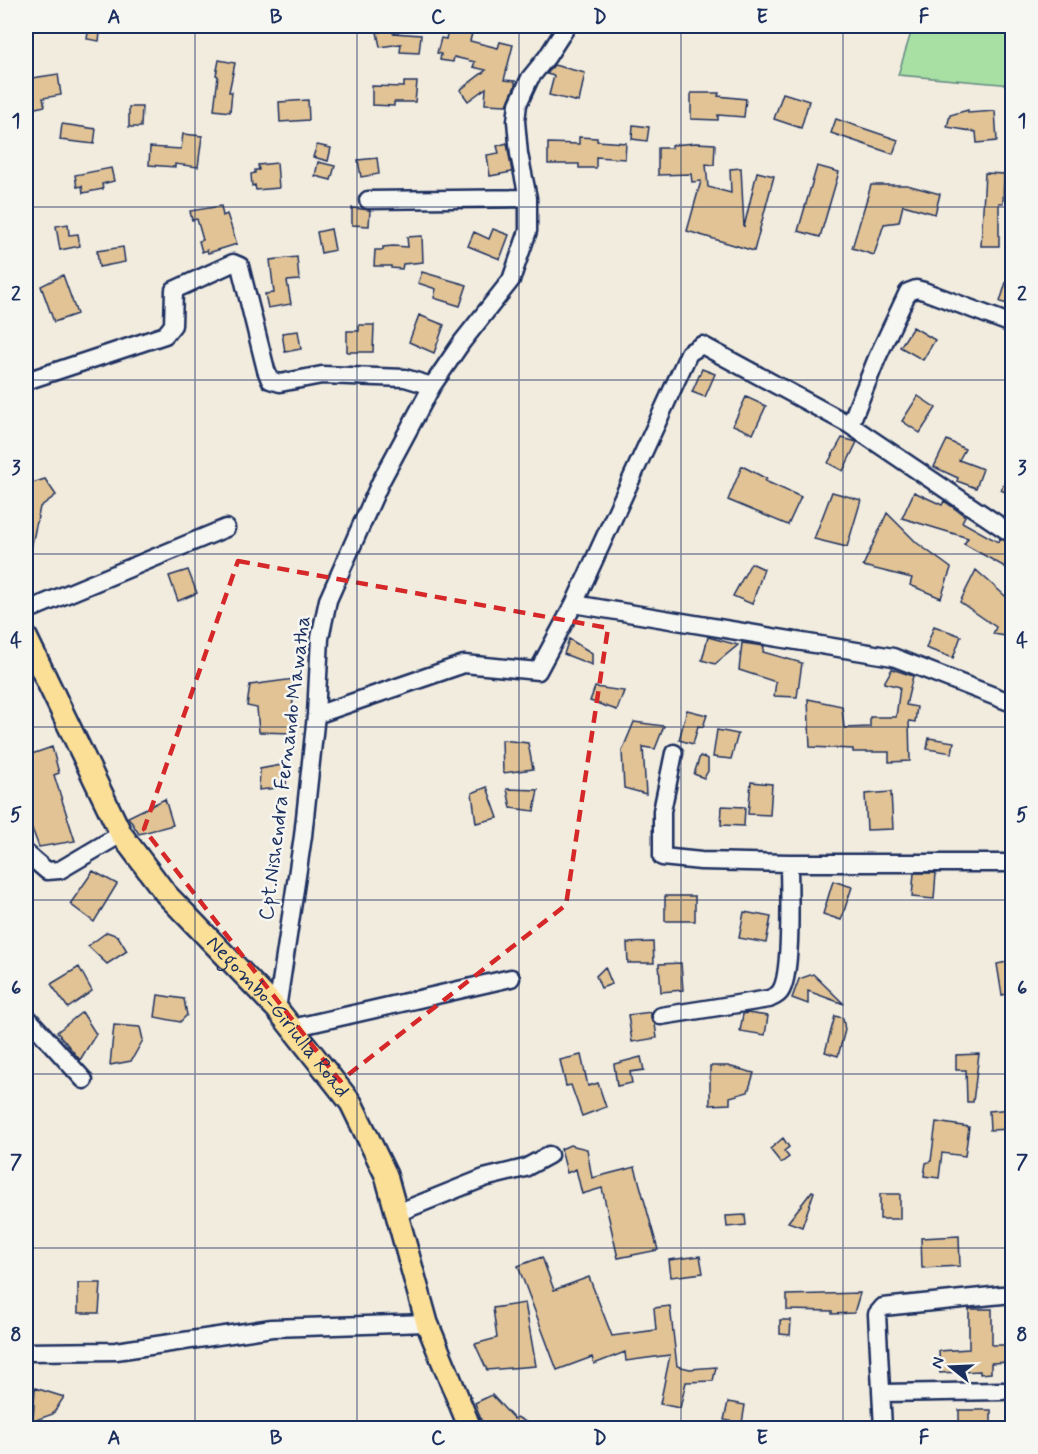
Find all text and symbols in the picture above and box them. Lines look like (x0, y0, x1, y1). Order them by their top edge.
text: A (107, 4, 121, 31)
text: B (270, 4, 283, 31)
text: C (431, 4, 446, 31)
text: D (593, 4, 607, 31)
text: E (756, 4, 768, 31)
text: F (919, 4, 930, 31)
text: 1 (12, 108, 20, 135)
text: 1 (1018, 108, 1026, 135)
text: 2 (11, 281, 21, 308)
text: 2 (1017, 281, 1027, 308)
text: 3 (11, 455, 21, 482)
text: 3 (1017, 455, 1027, 482)
street label: Cpt.Nishendra Fernando Mawatha (252, 614, 318, 922)
text: 4 (10, 628, 22, 655)
text: 4 (1016, 628, 1028, 655)
text: 5 (10, 802, 22, 829)
text: 5 (1016, 802, 1028, 829)
street label: Negombo-Giriulla Road (200, 930, 356, 1104)
text: 6 (11, 975, 21, 1002)
text: 6 (1017, 975, 1027, 1002)
text: 7 (10, 1149, 22, 1176)
text: 7 (1016, 1149, 1028, 1176)
text: 8 (10, 1322, 22, 1349)
text: 8 (1016, 1322, 1028, 1349)
north arrow (921, 1337, 981, 1397)
text: N (927, 1355, 950, 1371)
text: A (107, 1425, 121, 1452)
text: B (270, 1425, 283, 1452)
text: C (431, 1425, 446, 1452)
text: D (593, 1425, 607, 1452)
text: E (756, 1425, 768, 1452)
text: F (919, 1425, 930, 1452)

